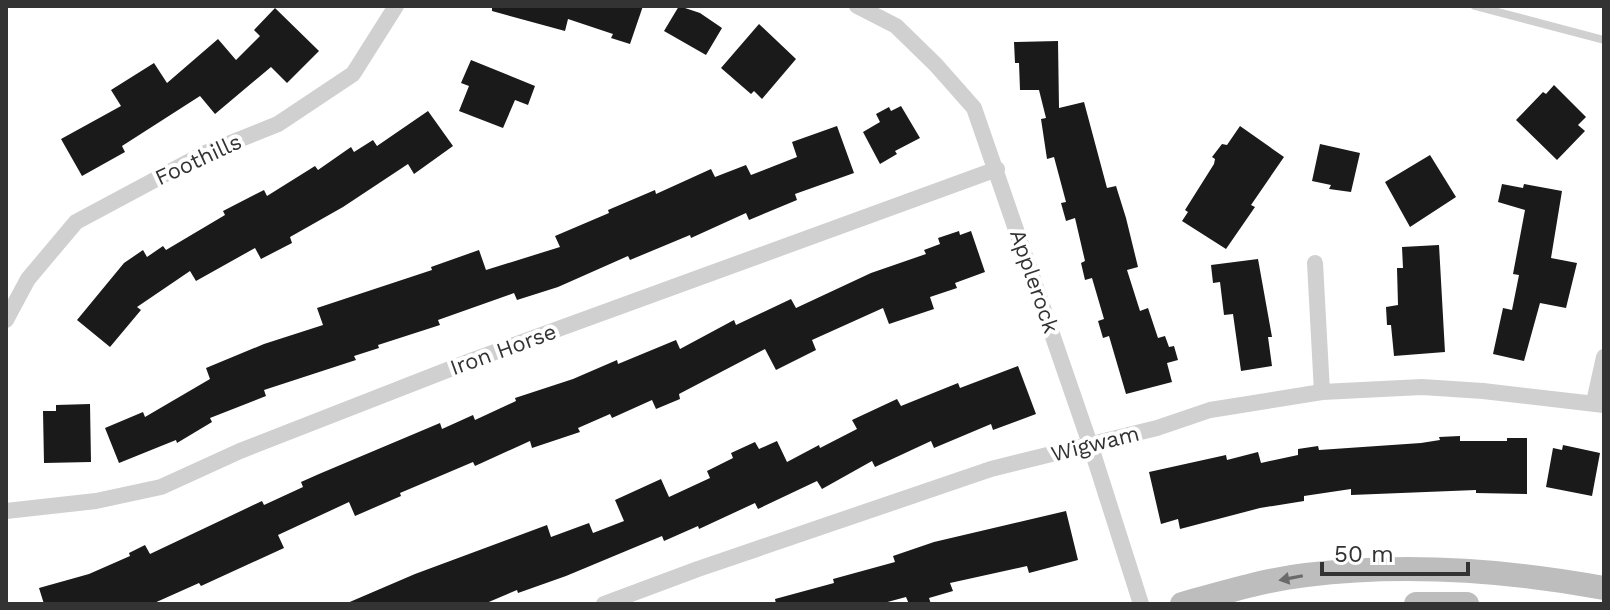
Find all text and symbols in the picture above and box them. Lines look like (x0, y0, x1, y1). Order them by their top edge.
street label: Foothills (151, 129, 245, 190)
street label: Applerock (1005, 226, 1064, 336)
street label: Iron Horse (447, 319, 560, 380)
street label: Wigwam (1048, 420, 1142, 467)
scale bar (1322, 526, 1468, 576)
text: 50 m (1334, 540, 1394, 568)
one-way arrow (1278, 572, 1303, 585)

